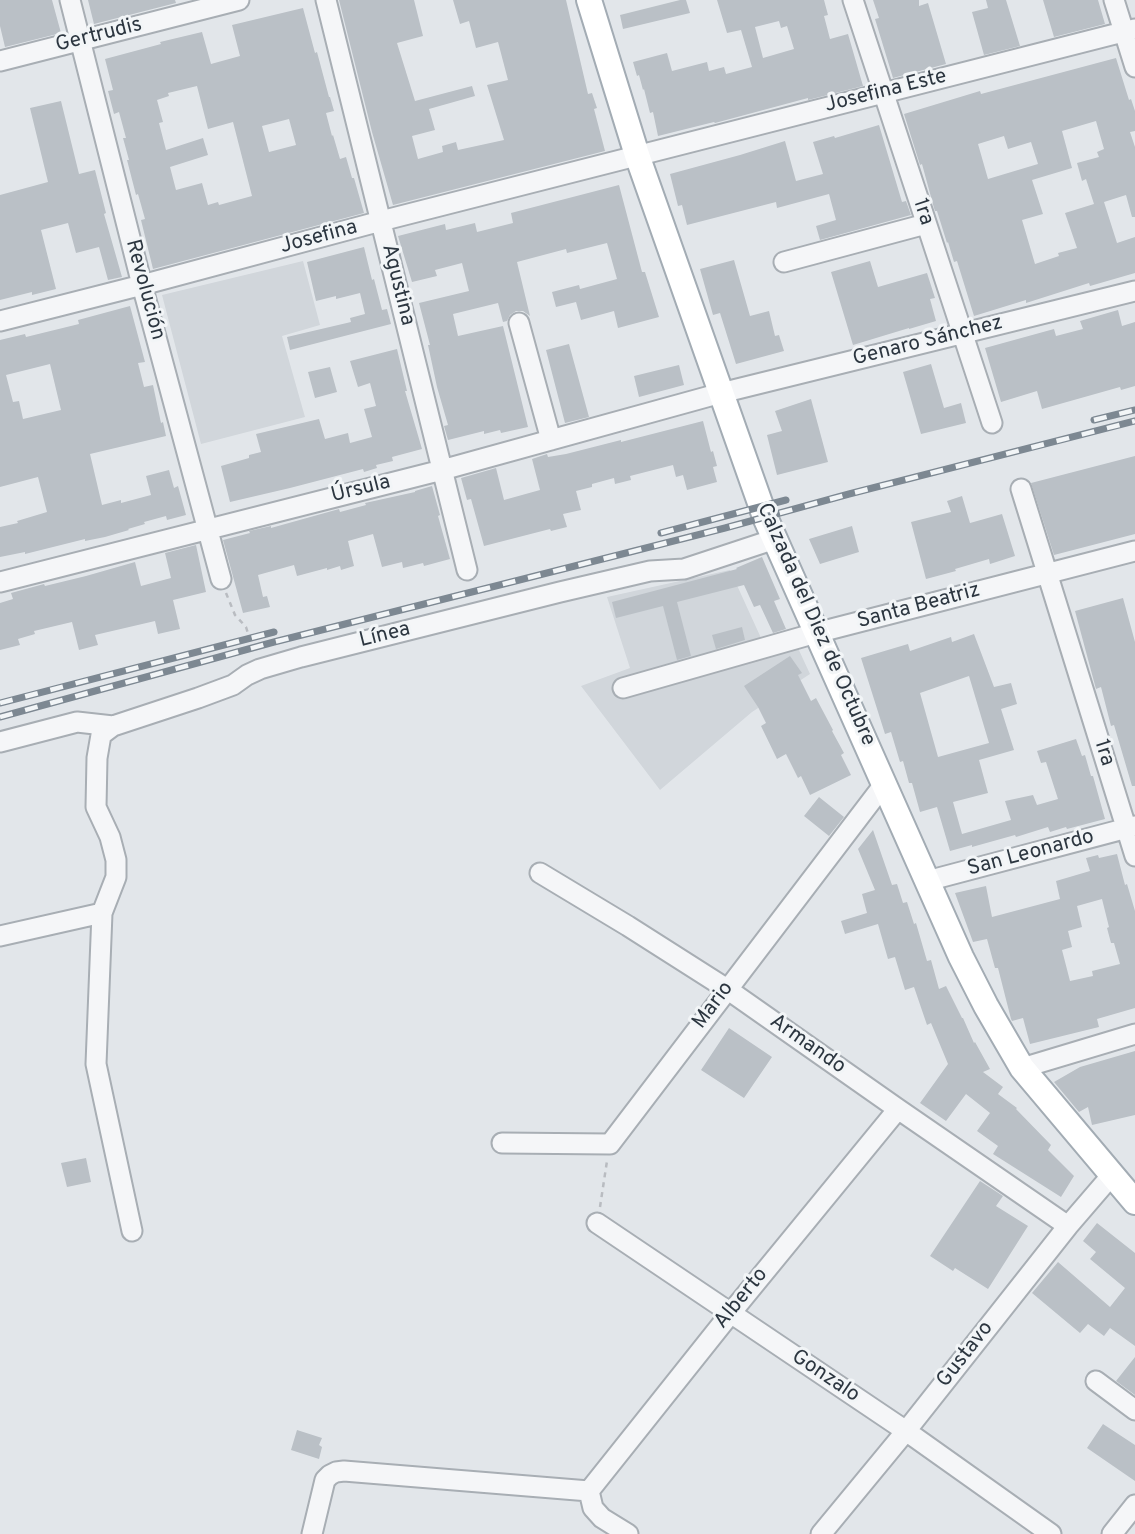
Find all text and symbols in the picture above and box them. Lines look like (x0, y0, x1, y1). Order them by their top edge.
street label: Gertrudis (53, 13, 145, 59)
street label: Josefina Este (823, 65, 949, 119)
street label: 1ra (906, 195, 938, 229)
street label: Josefina (278, 216, 360, 260)
street label: Revolución (118, 237, 170, 343)
street label: Agustina (375, 242, 419, 328)
street label: Genaro Sánchez (850, 311, 1006, 373)
street label: Úrsula (329, 470, 393, 510)
street label: Calzada del Diez de Octubre (750, 500, 880, 750)
street label: Santa Beatriz (855, 579, 983, 635)
street label: Línea (357, 618, 413, 654)
street label: 1ra (1087, 737, 1119, 769)
street label: San Leonardo (965, 825, 1097, 883)
street label: Mario (688, 977, 740, 1035)
street label: Armando (764, 1010, 850, 1080)
street label: Alberto (710, 1263, 774, 1335)
street label: Gustavo (932, 1317, 1000, 1393)
street label: Gonzalo (786, 1345, 864, 1409)

